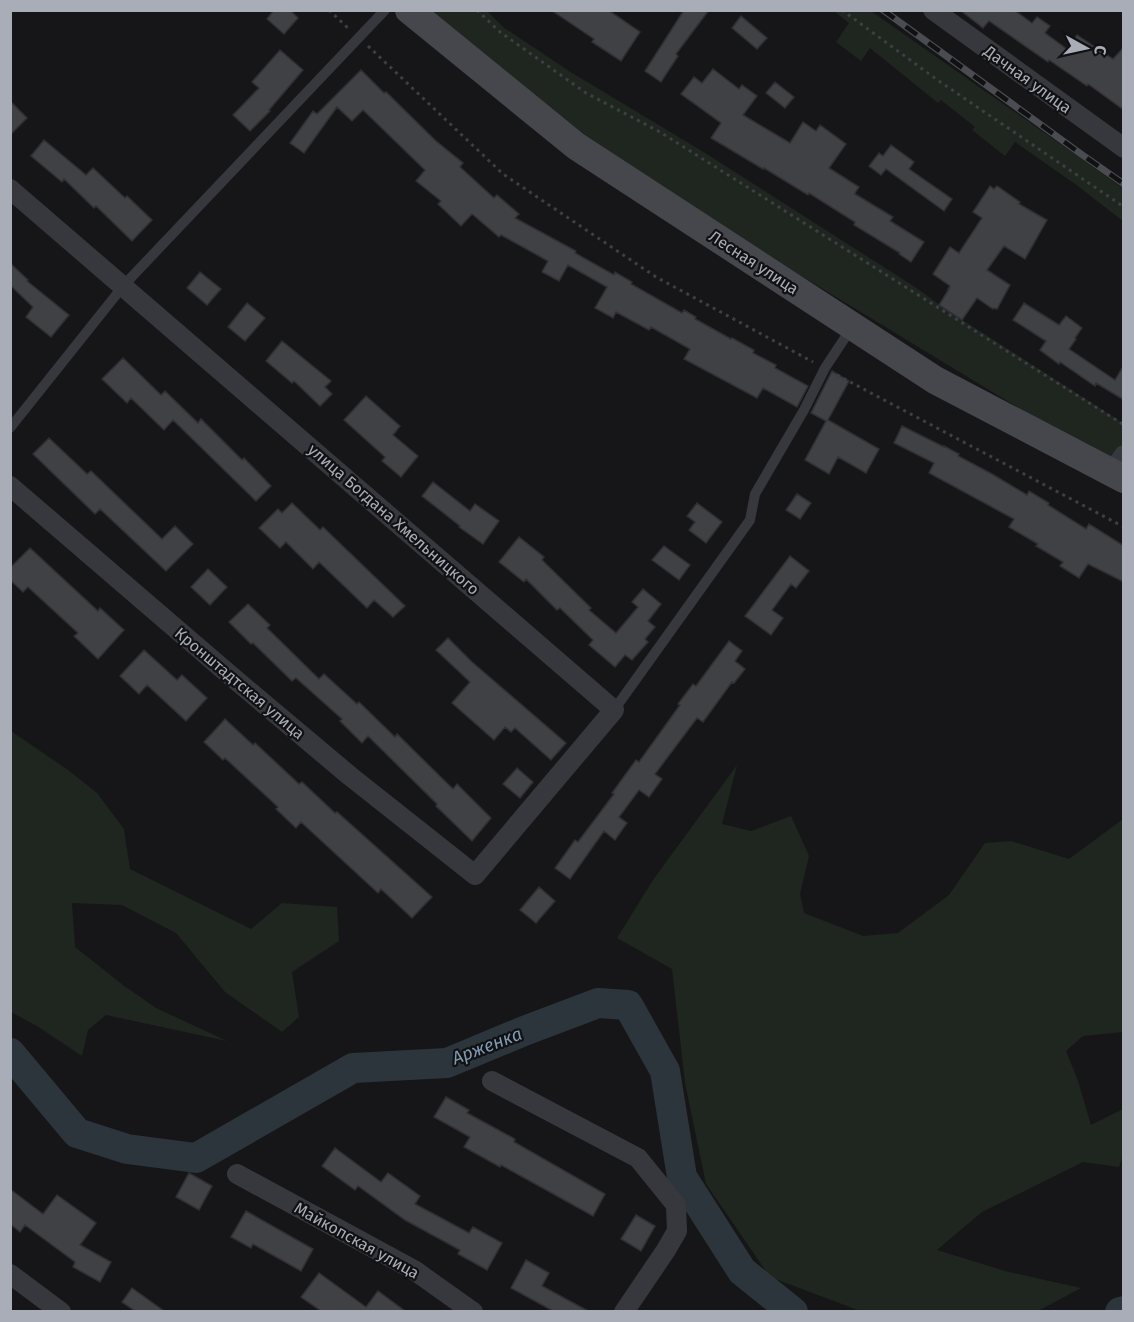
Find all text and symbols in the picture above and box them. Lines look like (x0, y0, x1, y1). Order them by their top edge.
north arrow (1056, 18, 1116, 78)
street label: Дачная улица (980, 41, 1075, 117)
text: С (1090, 44, 1110, 57)
street label: Лесная улица (705, 226, 802, 298)
street label: улица Богдана Хмельницкого (304, 440, 483, 599)
street label: Кронштадтская улица (171, 624, 308, 743)
water label: Арженка (448, 1023, 525, 1070)
street label: Майкопская улица (291, 1198, 422, 1283)

